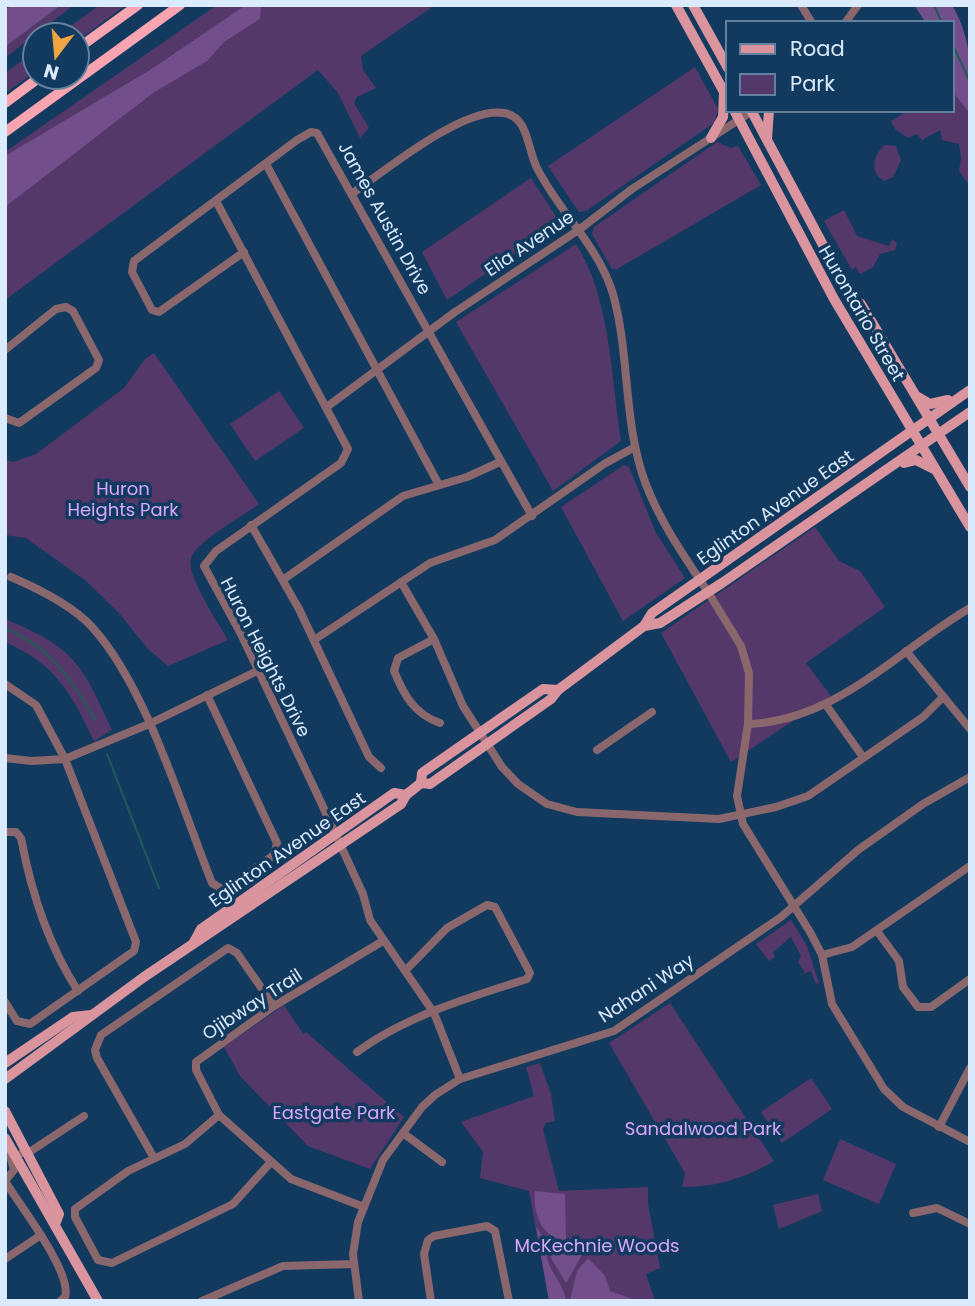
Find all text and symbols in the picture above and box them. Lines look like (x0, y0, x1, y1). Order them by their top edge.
north arrow (21, 21, 91, 91)
legend (726, 21, 954, 112)
text: Road (790, 34, 845, 63)
text: N (41, 57, 62, 87)
text: Park (790, 69, 835, 98)
street label: James Austin Drive (333, 137, 437, 299)
street label: Elia Avenue (479, 204, 579, 282)
street label: Hurontario Street (813, 241, 911, 385)
street label: Eglinton Avenue East (692, 443, 858, 571)
park label: Huron Heights Park (67, 476, 179, 522)
street label: Huron Heights Drive (215, 573, 317, 741)
street label: Eglinton Avenue East (204, 785, 370, 913)
street label: Nahani Way (593, 948, 699, 1028)
street label: Ojibway Trail (197, 962, 307, 1046)
park label: Eastgate Park (273, 1100, 396, 1125)
park label: Sandalwood Park (625, 1116, 782, 1141)
park label: McKechnie Woods (515, 1233, 679, 1258)

